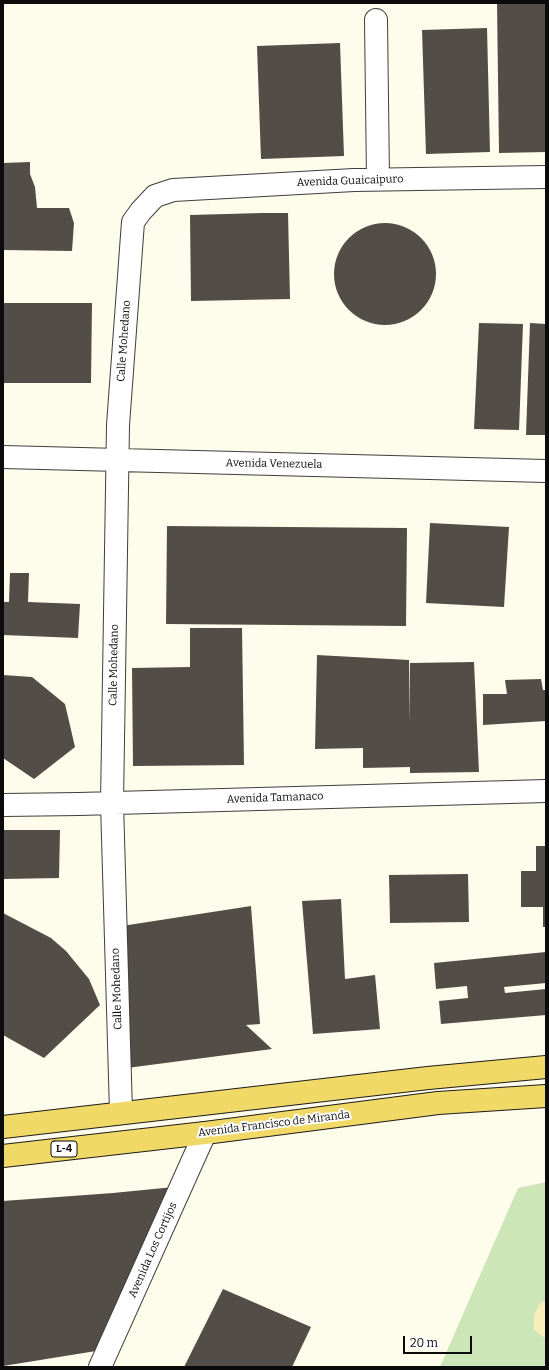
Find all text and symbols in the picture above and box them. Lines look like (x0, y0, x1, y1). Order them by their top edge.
street label: Avenida Guaicaipuro (296, 173, 404, 189)
street label: Calle Mohedano (115, 300, 133, 382)
street label: Avenida Venezuela (226, 457, 322, 471)
street label: Calle Mohedano (107, 624, 121, 706)
street label: Avenida Tamanaco (226, 790, 324, 806)
street label: Calle Mohedano (109, 948, 125, 1030)
street label: Avenida Francisco de Miranda (197, 1108, 351, 1140)
road number: L-4 (51, 1141, 77, 1157)
street label: Avenida Los Cortijos (126, 1200, 180, 1300)
scale bar (405, 1328, 474, 1354)
text: 20 m (410, 1336, 438, 1350)

